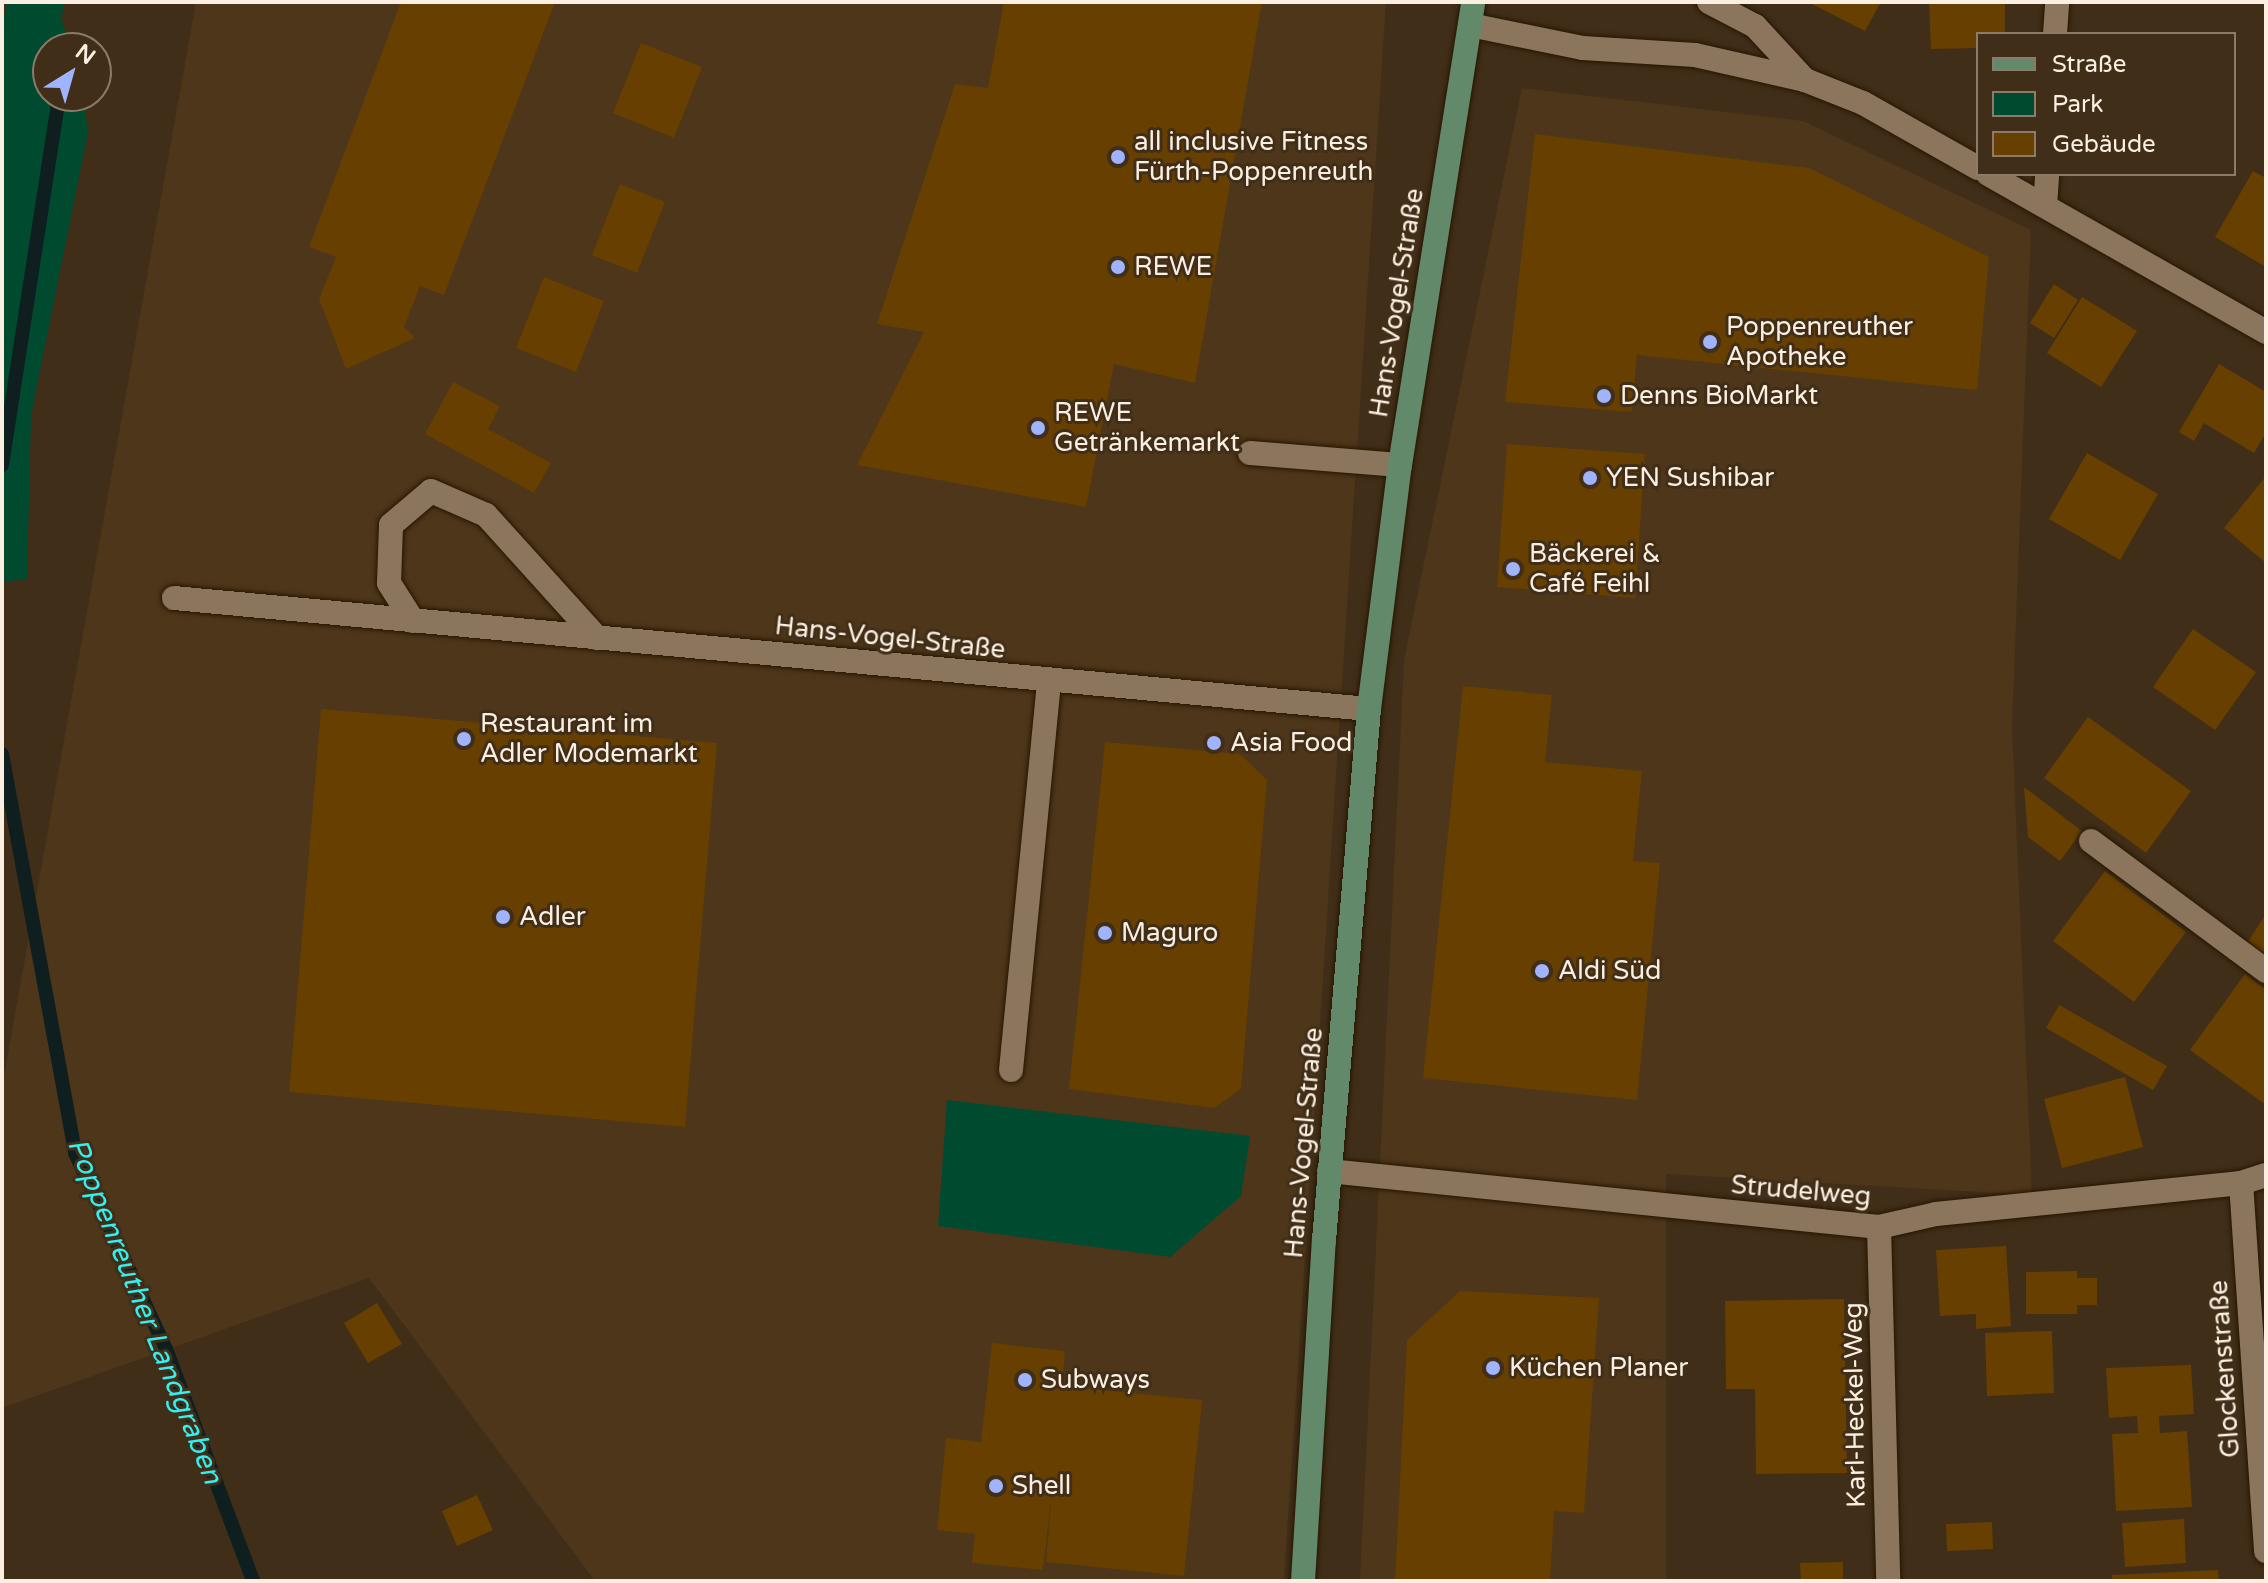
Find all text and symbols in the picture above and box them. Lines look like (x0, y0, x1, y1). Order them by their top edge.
north arrow (32, 32, 112, 112)
legend (1976, 32, 2236, 176)
text: N (70, 39, 100, 70)
text: Straße (2052, 50, 2126, 79)
text: Park (2052, 90, 2103, 119)
place label: all inclusive Fitness Fürth-Poppenreuth (1134, 126, 1373, 188)
text: Gebäude (2052, 130, 2156, 159)
marker: all inclusive Fitness Fürth-Poppenreuth (1109, 148, 1127, 166)
street label: Hans-Vogel-Straße (1363, 186, 1431, 420)
place label: REWE (1134, 251, 1212, 283)
marker: REWE (1109, 258, 1127, 276)
place label: Poppenreuther Apotheke (1726, 311, 1913, 372)
marker: Poppenreuther Apotheke (1701, 333, 1719, 351)
place label: Denns BioMarkt (1620, 380, 1818, 412)
marker: Denns BioMarkt (1595, 387, 1613, 405)
place label: REWE Getränkemarkt (1054, 397, 1240, 458)
marker: REWE Getränkemarkt (1029, 419, 1047, 437)
place label: YEN Sushibar (1606, 462, 1774, 494)
marker: YEN Sushibar (1581, 469, 1599, 487)
place label: Bäckerei & Café Feihl (1529, 538, 1661, 600)
marker: Bäckerei & Café Feihl (1504, 560, 1522, 578)
street label: Hans-Vogel-Straße (773, 610, 1007, 666)
place label: Restaurant im Adler Modemarkt (480, 708, 698, 770)
place label: Asia Food (1230, 727, 1353, 759)
marker: Restaurant im Adler Modemarkt (455, 730, 473, 748)
marker: Asia Food (1205, 734, 1223, 752)
place label: Adler (519, 901, 586, 933)
marker: Adler (494, 908, 512, 926)
place label: Maguro (1121, 917, 1218, 949)
marker: Maguro (1096, 924, 1114, 942)
place label: Aldi Süd (1558, 955, 1661, 987)
marker: Aldi Süd (1533, 962, 1551, 980)
street label: Hans-Vogel-Straße (1278, 1026, 1330, 1260)
water label: Poppenreuther Landgraben (60, 1133, 230, 1489)
street label: Strudelweg (1730, 1169, 1872, 1213)
street label: Glockenstraße (2203, 1279, 2247, 1459)
street label: Karl-Heckel-Weg (1838, 1302, 1872, 1508)
place label: Küchen Planer (1509, 1352, 1688, 1384)
marker: Küchen Planer (1484, 1359, 1502, 1377)
place label: Subways (1041, 1364, 1150, 1396)
marker: Subways (1016, 1371, 1034, 1389)
place label: Shell (1012, 1470, 1071, 1502)
marker: Shell (987, 1477, 1005, 1495)

